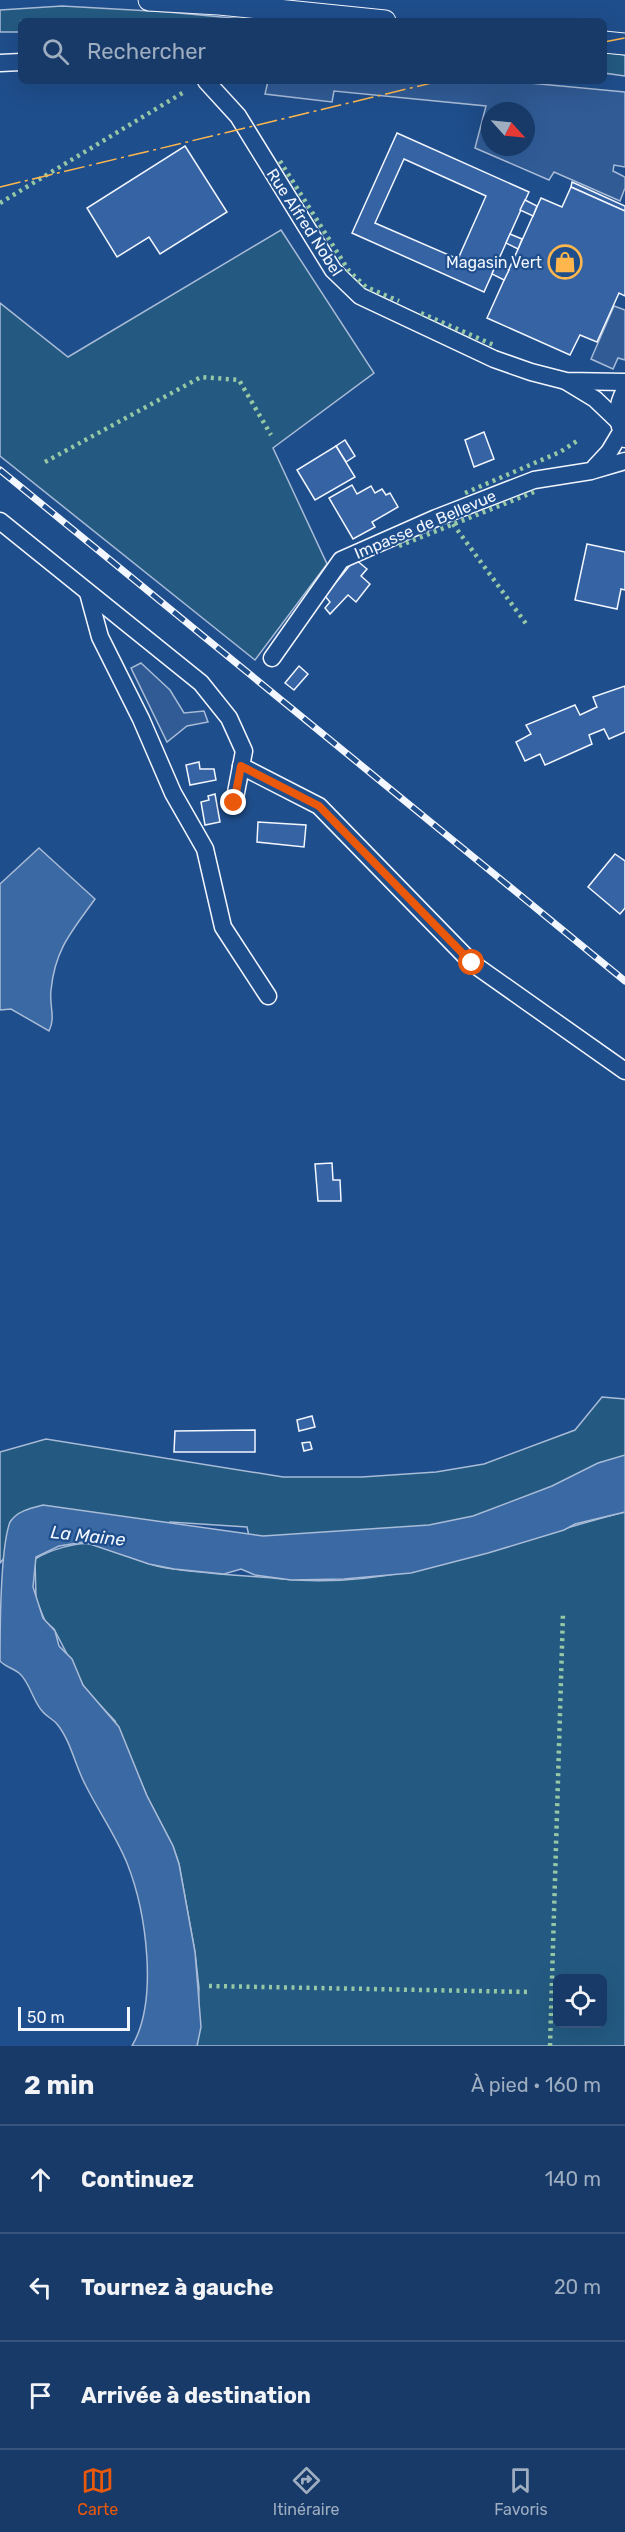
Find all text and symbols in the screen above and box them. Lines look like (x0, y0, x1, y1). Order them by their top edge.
search box (18, 18, 607, 84)
icon: search (39, 35, 72, 68)
text: Rechercher (87, 38, 206, 65)
north arrow (481, 102, 535, 156)
street label: Rue Alfred Nobel (263, 165, 346, 280)
shop icon: Magasin Vert (547, 244, 583, 280)
place label: Magasin Vert (446, 253, 542, 272)
street label: Impasse de Bellevue (351, 486, 499, 563)
route end (220, 789, 246, 815)
route start (458, 949, 484, 975)
water label: La Maine (49, 1521, 127, 1551)
map controls (553, 1974, 607, 2028)
button: locate (553, 1974, 607, 2028)
scale bar (18, 2004, 130, 2032)
text: 50 m (27, 2008, 65, 2027)
text: 2 min (24, 2070, 94, 2101)
text: À pied · 160 m (471, 2073, 601, 2097)
icon: ahead (24, 2163, 57, 2196)
text: Continuez (81, 2166, 194, 2193)
text: 140 m (545, 2167, 601, 2191)
icon: left (24, 2271, 57, 2304)
text: Tournez à gauche (81, 2274, 274, 2301)
text: 20 m (554, 2275, 601, 2299)
icon: arrive (24, 2379, 57, 2412)
text: Arrivée à destination (81, 2382, 311, 2409)
tab: Carte (77, 2464, 118, 2519)
tab: Itinéraire (273, 2464, 340, 2519)
tab: Favoris (494, 2464, 548, 2519)

